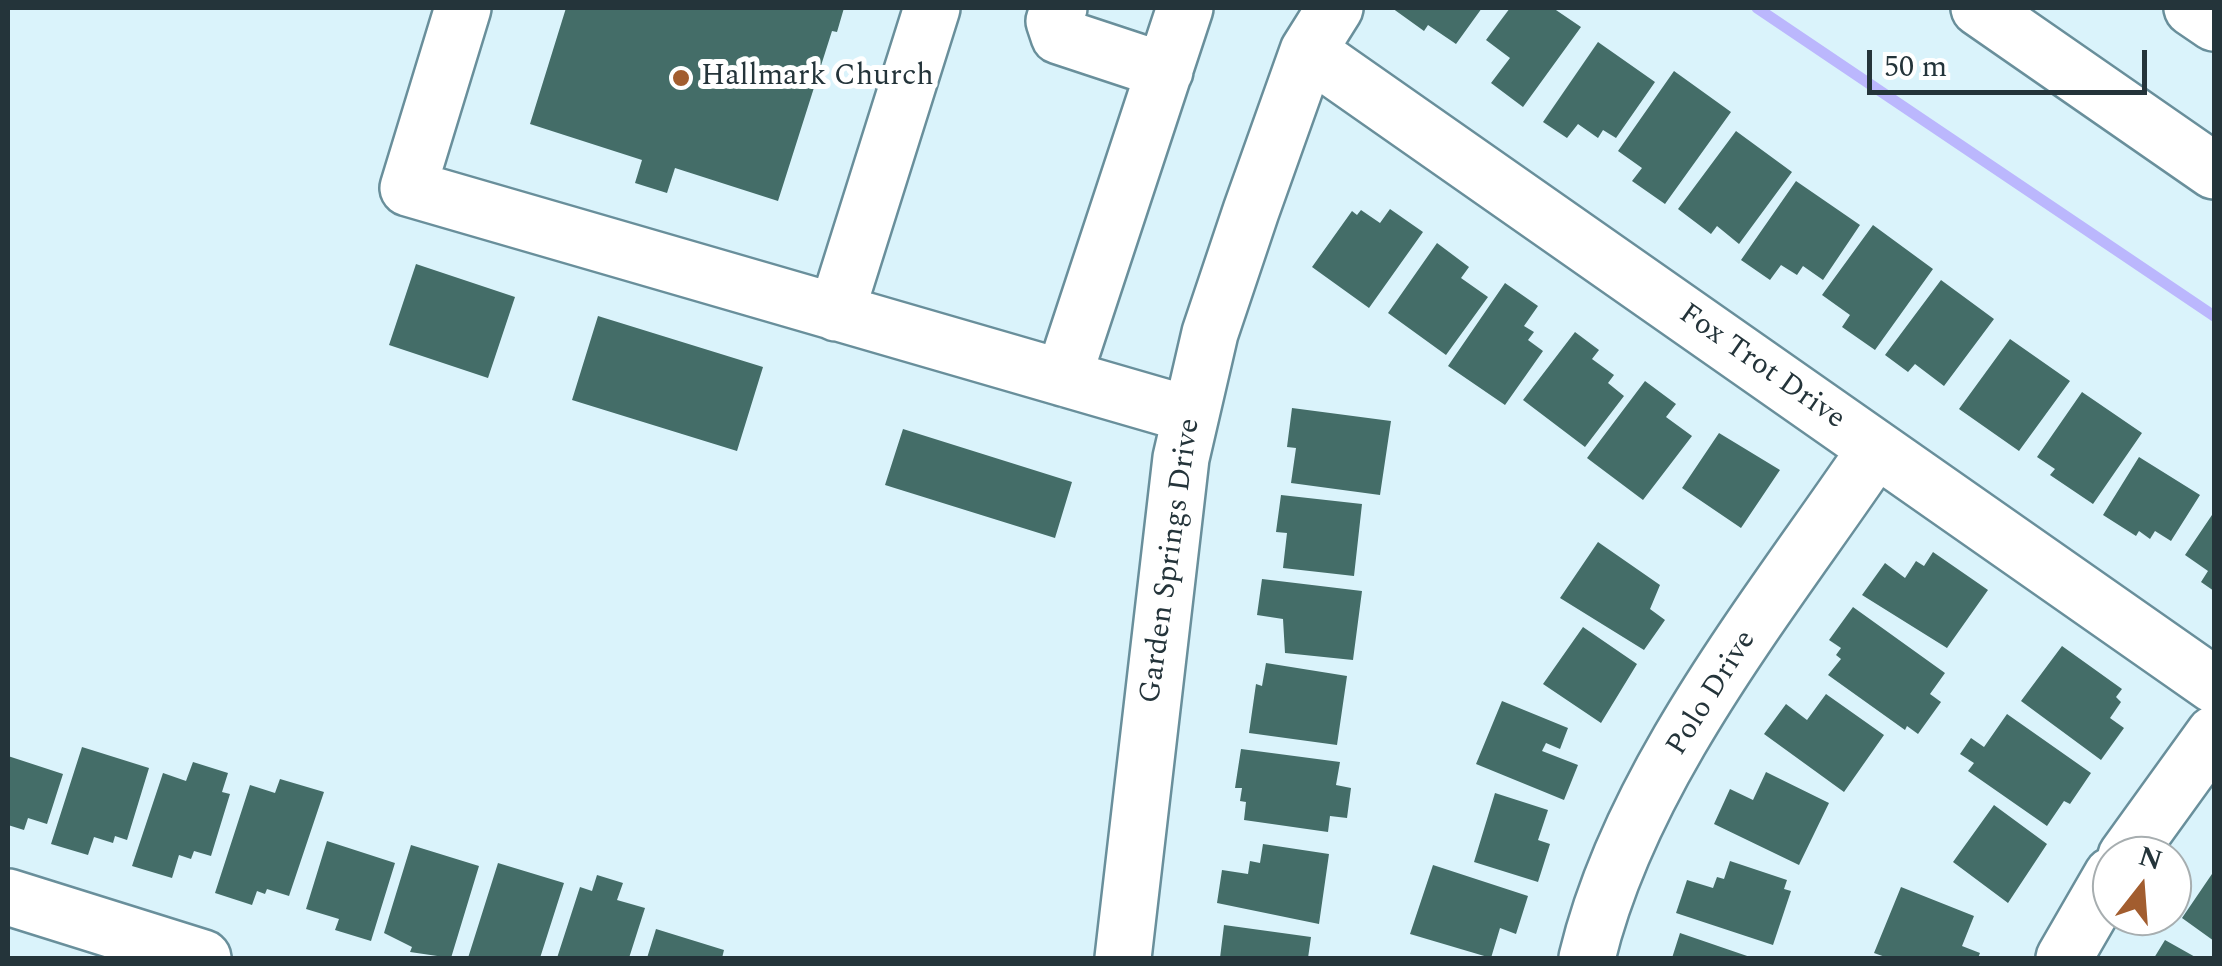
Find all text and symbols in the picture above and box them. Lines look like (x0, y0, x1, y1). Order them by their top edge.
scale bar (1872, 30, 2152, 92)
text: 50 m (1884, 44, 1947, 90)
place label: Hallmark Church (701, 60, 934, 96)
marker: Hallmark Church (670, 67, 692, 89)
street label: Fox Trot Drive (1671, 297, 1851, 439)
street label: Garden Springs Drive (1134, 416, 1210, 706)
street label: Polo Drive (1660, 625, 1766, 763)
text: N (2133, 835, 2168, 883)
north arrow (2092, 836, 2192, 936)

